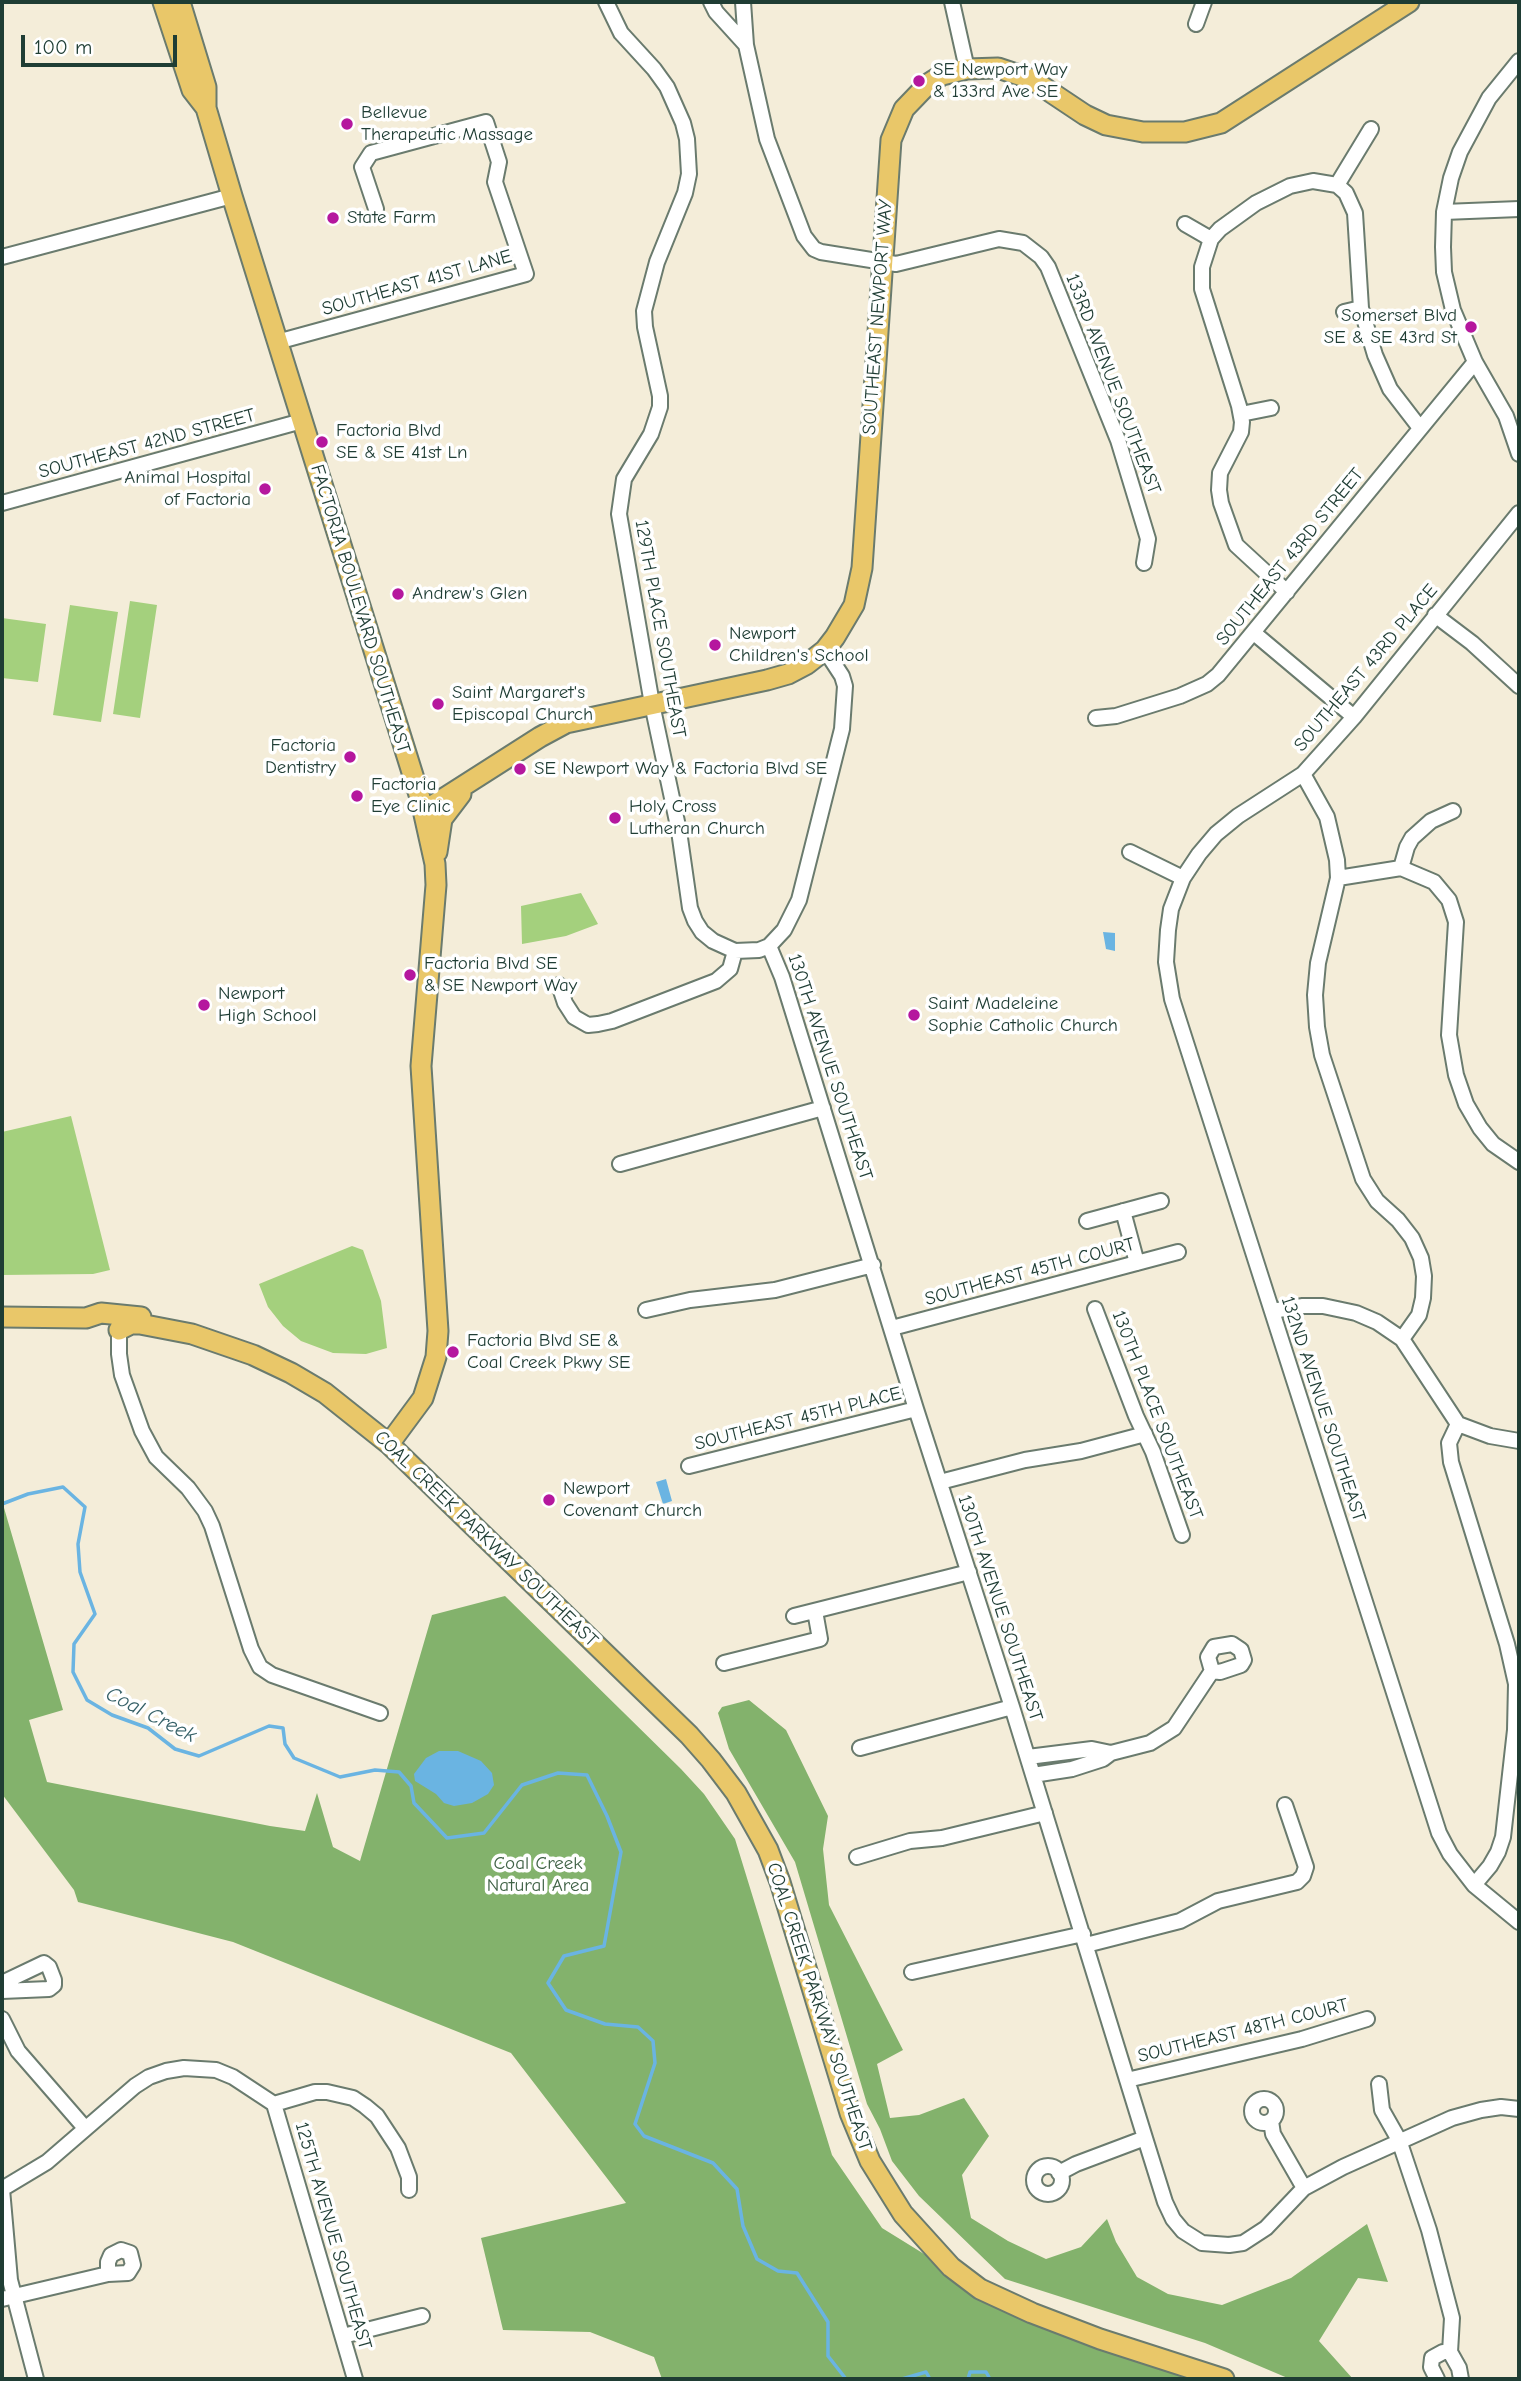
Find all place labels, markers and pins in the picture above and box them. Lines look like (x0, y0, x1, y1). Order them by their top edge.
place label: SE Newport Way & 133rd Ave SE (933, 59, 1068, 103)
marker: SE Newport Way & 133rd Ave SE (911, 73, 927, 89)
place label: Bellevue Therapeutic Massage (361, 102, 533, 146)
marker: Bellevue Therapeutic Massage (339, 116, 355, 132)
place label: State Farm (347, 207, 436, 229)
marker: State Farm (325, 210, 341, 226)
place label: Somerset Blvd SE & SE 43rd St (1324, 305, 1457, 349)
marker: Somerset Blvd SE & SE 43rd St (1463, 319, 1479, 335)
place label: Factoria Blvd SE & SE 41st Ln (336, 420, 468, 464)
marker: Factoria Blvd SE & SE 41st Ln (314, 434, 330, 450)
place label: Animal Hospital of Factoria (124, 467, 251, 511)
marker: Animal Hospital of Factoria (257, 481, 273, 497)
place label: Andrew's Glen (412, 583, 527, 605)
marker: Andrew's Glen (390, 586, 406, 602)
place label: Newport Children's School (729, 623, 869, 667)
marker: Newport Children's School (707, 637, 723, 653)
place label: Saint Margaret's Episcopal Church (452, 682, 593, 726)
marker: Saint Margaret's Episcopal Church (430, 696, 446, 712)
place label: Factoria Dentistry (265, 735, 336, 779)
marker: Factoria Dentistry (342, 749, 358, 765)
place label: SE Newport Way & Factoria Blvd SE (534, 758, 827, 780)
marker: SE Newport Way & Factoria Blvd SE (512, 761, 528, 777)
place label: Factoria Eye Clinic (371, 774, 451, 818)
marker: Factoria Eye Clinic (349, 788, 365, 804)
place label: Holy Cross Lutheran Church (629, 796, 765, 840)
marker: Holy Cross Lutheran Church (607, 810, 623, 826)
place label: Factoria Blvd SE & SE Newport Way (424, 953, 577, 997)
marker: Factoria Blvd SE & SE Newport Way (402, 967, 418, 983)
place label: Newport High School (218, 983, 317, 1027)
place label: Saint Madeleine Sophie Catholic Church (928, 993, 1118, 1037)
marker: Newport High School (196, 997, 212, 1013)
marker: Saint Madeleine Sophie Catholic Church (906, 1007, 922, 1023)
place label: Factoria Blvd SE & Coal Creek Pkwy SE (467, 1330, 630, 1374)
marker: Factoria Blvd SE & Coal Creek Pkwy SE (445, 1344, 461, 1360)
place label: Newport Covenant Church (563, 1478, 702, 1522)
marker: Newport Covenant Church (541, 1492, 557, 1508)

